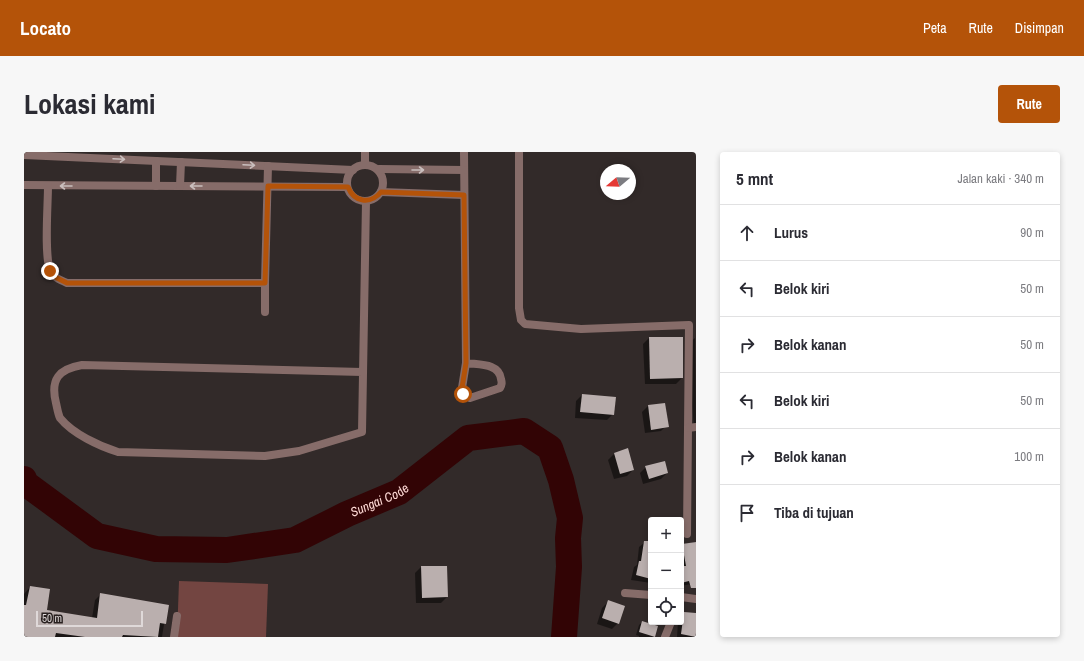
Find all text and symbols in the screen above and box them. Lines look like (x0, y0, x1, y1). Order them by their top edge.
text: Locato (20, 15, 71, 41)
text: Peta (923, 19, 947, 37)
text: Rute (969, 19, 993, 37)
text: Disimpan (1015, 19, 1064, 37)
text: Lokasi kami (24, 85, 155, 123)
button: Rute (998, 85, 1060, 123)
one-way arrow (112, 156, 125, 163)
one-way arrow (242, 161, 255, 169)
north arrow (600, 164, 636, 200)
one-way arrow (411, 166, 424, 174)
text: 5 mnt (736, 167, 773, 190)
text: Jalan kaki · 340 m (957, 170, 1044, 187)
one-way arrow (60, 182, 73, 190)
one-way arrow (190, 182, 203, 190)
icon: ahead (736, 222, 758, 244)
text: Lurus (774, 222, 808, 243)
text: 90 m (1020, 224, 1044, 241)
route end (41, 262, 59, 280)
icon: left (736, 278, 758, 300)
text: Belok kiri (774, 278, 829, 299)
text: 50 m (1020, 280, 1044, 297)
icon: right (736, 334, 758, 356)
text: Belok kanan (774, 334, 846, 355)
text: 50 m (1020, 336, 1044, 353)
route start (454, 385, 472, 403)
icon: left (736, 390, 758, 412)
text: Belok kiri (774, 390, 829, 411)
text: 50 m (1020, 392, 1044, 409)
icon: right (736, 446, 758, 468)
text: Belok kanan (774, 446, 846, 467)
text: 100 m (1014, 448, 1044, 465)
water label: Sungai Code (347, 479, 412, 520)
icon: arrive (736, 502, 758, 524)
text: Tiba di tujuan (774, 502, 854, 523)
map controls (648, 517, 684, 625)
button: + (648, 517, 684, 553)
button: − (648, 553, 684, 589)
button: locate (648, 589, 684, 625)
scale bar (36, 609, 143, 628)
text: 50 m (42, 611, 62, 625)

